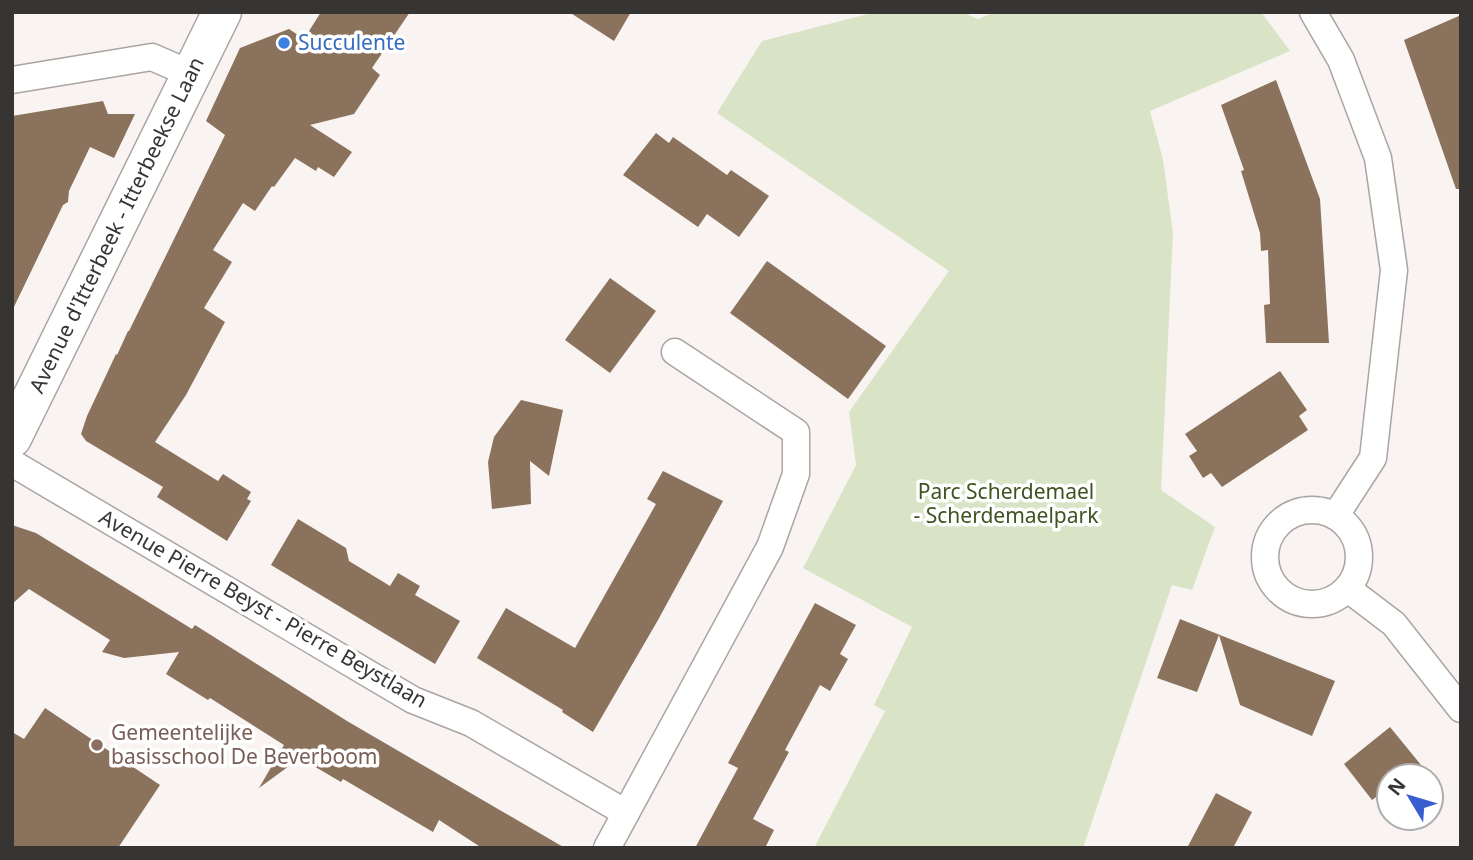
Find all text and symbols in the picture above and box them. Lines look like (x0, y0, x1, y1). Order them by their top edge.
place label: Succulente (298, 28, 405, 56)
marker: Succulente (276, 35, 292, 51)
street label: Avenue d'Itterbeek - Itterbeekse Laan (22, 52, 210, 397)
park label: Parc Scherdemael - Scherdemaelpark (914, 477, 1099, 529)
street label: Avenue Pierre Beyst - Pierre Beystlaan (95, 502, 432, 714)
place label: Gemeentelijke basisschool De Beverboom (111, 718, 378, 770)
marker: Gemeentelijke basisschool De Beverboom (89, 737, 105, 753)
north arrow (1375, 762, 1445, 832)
text: N (1382, 772, 1412, 801)

